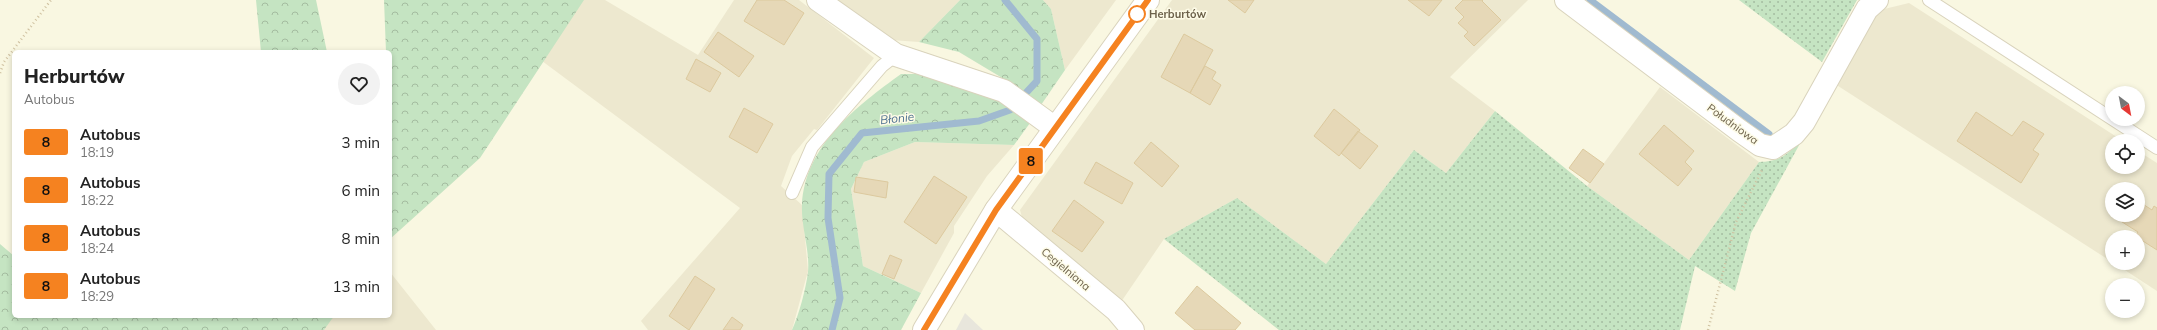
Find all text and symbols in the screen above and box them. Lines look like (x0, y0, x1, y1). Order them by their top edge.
marker: Herburtów (1128, 5, 1146, 23)
place label: Herburtów (1149, 7, 1206, 21)
button: heart (338, 63, 380, 105)
text: Herburtów (24, 64, 125, 88)
north arrow (2105, 86, 2145, 126)
map controls (2105, 86, 2145, 318)
text: Autobus (24, 91, 75, 107)
street label: Południowa (1705, 101, 1761, 147)
water label: Błonie (879, 109, 915, 127)
text: Autobus (80, 125, 140, 144)
text: 8 (42, 133, 50, 151)
text: 3 min (342, 133, 380, 152)
button: locate (2105, 134, 2145, 174)
text: 18:19 (80, 144, 114, 160)
line badge: 8 (1018, 148, 1044, 174)
text: 8 (1027, 152, 1035, 170)
text: Autobus (80, 173, 140, 192)
text: 8 (42, 181, 50, 199)
text: 6 min (342, 181, 380, 200)
button: layers (2105, 182, 2145, 222)
text: 18:22 (80, 192, 114, 208)
text: Autobus (80, 221, 140, 240)
text: 8 (42, 229, 50, 247)
text: 8 min (342, 229, 380, 248)
button: + (2105, 230, 2145, 270)
text: 18:24 (80, 240, 114, 256)
street label: Cegielniana (1039, 244, 1093, 294)
text: Autobus (80, 269, 140, 288)
text: 8 (42, 277, 50, 295)
text: 13 min (333, 277, 380, 296)
button: − (2105, 278, 2145, 318)
text: 18:29 (80, 288, 114, 304)

